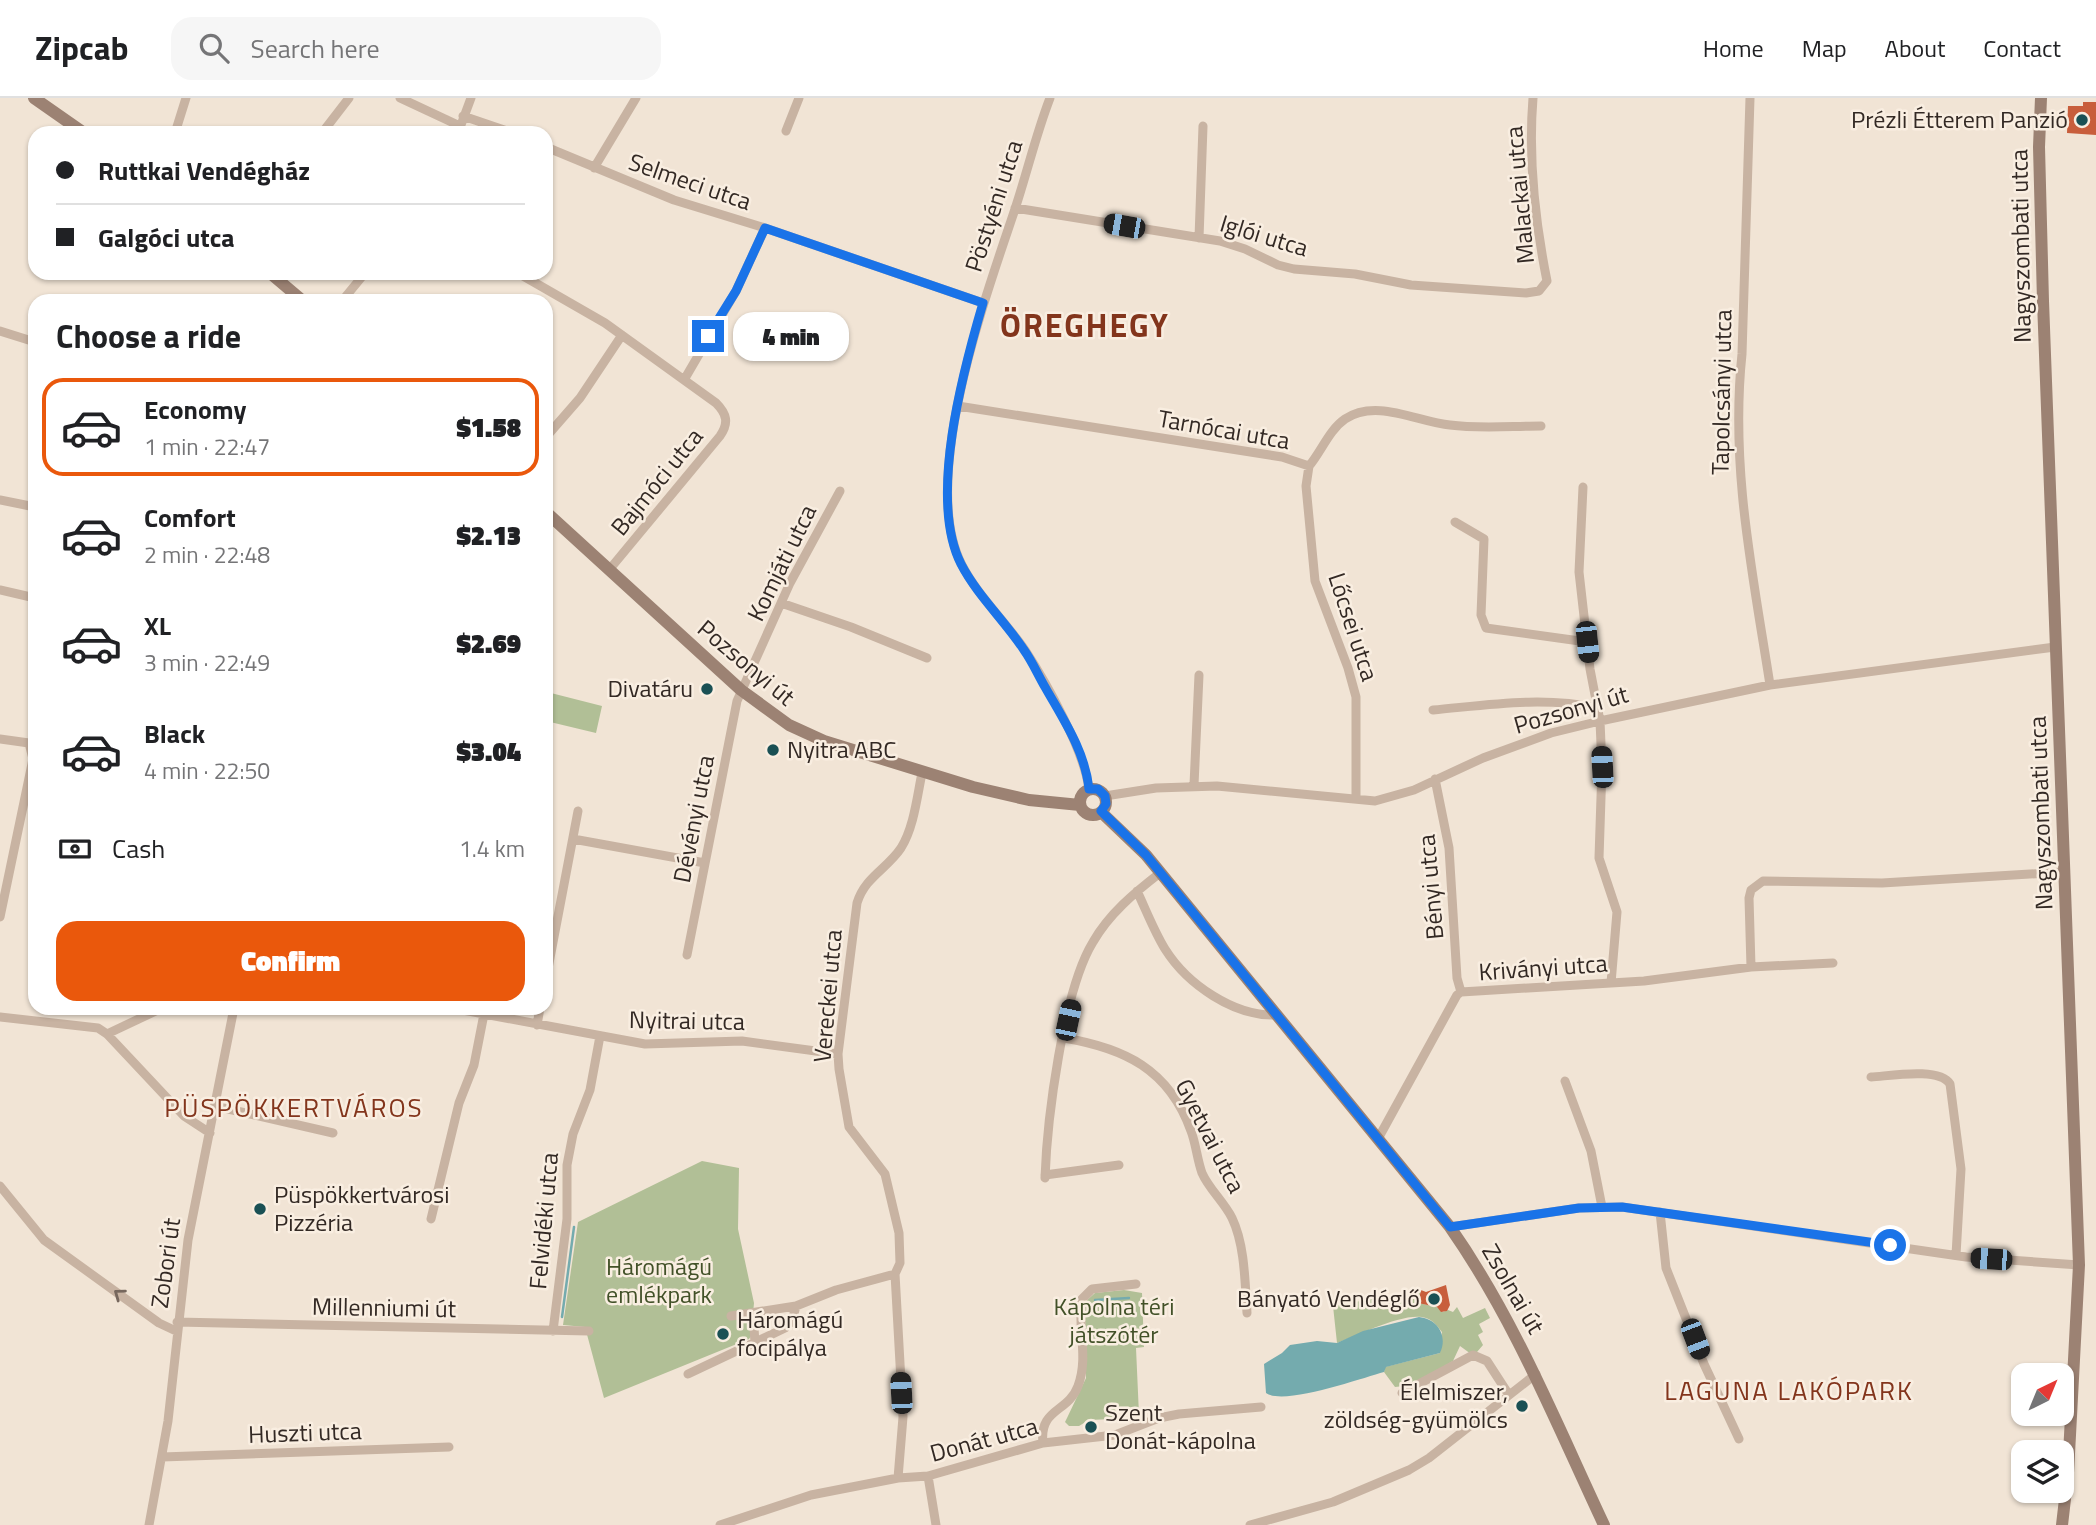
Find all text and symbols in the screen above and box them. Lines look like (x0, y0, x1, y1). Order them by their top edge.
search box (171, 17, 661, 80)
text: Zipcab (35, 23, 129, 73)
icon: search (195, 29, 233, 67)
text: Search here (251, 29, 380, 68)
text: Home (1703, 30, 1764, 66)
text: Map (1802, 30, 1847, 66)
text: About (1885, 30, 1945, 66)
text: Contact (1983, 30, 2061, 66)
place label: Prézli Étterem Panzió (1851, 101, 2068, 137)
marker: Prézli Étterem Panzió (2074, 112, 2090, 128)
street label: Malackai utca (1495, 125, 1543, 265)
street label: Pöstyéni utca (955, 135, 1031, 276)
street label: Selmeci utca (624, 143, 756, 219)
street label: Nagyszombati utca (2000, 149, 2040, 343)
text: Ruttkai Vendégház (98, 151, 310, 190)
street label: Iglói utca (1216, 205, 1313, 265)
car (1102, 212, 1147, 240)
text: Galgóci utca (98, 218, 235, 257)
district label: ÖREGHEGY (1000, 301, 1170, 349)
street label: Tapolcsányi utca (1702, 309, 1740, 475)
text: Choose a ride (56, 312, 241, 360)
callout: 4 min (732, 312, 848, 360)
text: 4 min (762, 319, 820, 354)
route end (692, 320, 724, 352)
text: Economy (144, 390, 246, 429)
icon: car (60, 396, 123, 459)
street label: Tarnócai utca (1156, 400, 1293, 458)
text: $1.58 (456, 408, 521, 447)
street label: Bajmóci utca (601, 420, 711, 543)
text: 1 min · 22:47 (144, 429, 270, 464)
text: Comfort (144, 498, 236, 537)
street label: Komjáti utca (737, 498, 825, 627)
icon: car (60, 504, 123, 567)
text: $2.13 (456, 516, 521, 555)
text: 2 min · 22:48 (144, 537, 270, 572)
street label: Lőcsei utca (1320, 568, 1388, 686)
text: XL (144, 606, 171, 645)
street label: Pozsonyi út (690, 611, 804, 714)
icon: car (60, 612, 123, 675)
car (1575, 620, 1600, 664)
text: $2.69 (456, 624, 521, 663)
text: 3 min · 22:49 (144, 645, 270, 680)
place label: Divatáru (607, 670, 693, 706)
street label: Pozsonyi út (1509, 675, 1633, 743)
marker: Divatáru (699, 681, 715, 697)
text: Black (144, 714, 205, 753)
street label: Nagyszombati utca (2019, 715, 2061, 911)
icon: car (60, 720, 123, 783)
place label: Nyitra ABC (787, 731, 896, 767)
text: $3.04 (456, 732, 521, 771)
marker: Nyitra ABC (765, 742, 781, 758)
car (1591, 745, 1614, 789)
street label: Dévényi utca (663, 752, 723, 886)
text: 4 min · 22:50 (144, 753, 270, 788)
text: Cash (112, 829, 165, 868)
icon: cash (56, 830, 94, 868)
text: 1.4 km (459, 831, 525, 866)
street label: Bényi utca (1407, 833, 1453, 941)
button: Confirm (56, 921, 525, 1001)
street label: Vereckei utca (803, 928, 851, 1064)
street label: Kriványi utca (1477, 945, 1609, 989)
car (1054, 997, 1083, 1043)
street label: Nyitrai utca (629, 1001, 745, 1039)
street label: Gyetvai utca (1167, 1072, 1255, 1199)
district label: PÜSPÖKKERTVÁROS (164, 1088, 424, 1127)
street label: Felvidéki utca (519, 1151, 567, 1291)
place label: Püspökkertvárosi Pizzéria (274, 1176, 450, 1240)
marker: Püspökkertvárosi Pizzéria (252, 1201, 268, 1217)
street label: Zobori út (141, 1215, 189, 1310)
route start (1874, 1229, 1906, 1261)
street label: Zsolnai út (1474, 1237, 1554, 1341)
car (1970, 1247, 2013, 1271)
park label: Háromágú emlékpark (606, 1248, 712, 1312)
place label: Bányató Vendéglő (1237, 1280, 1420, 1316)
street label: Millenniumi út (312, 1288, 457, 1326)
park label: Kápolna téri játszótér (1054, 1288, 1174, 1352)
one-way arrow (114, 1290, 127, 1302)
marker: Bányató Vendéglő (1426, 1291, 1442, 1307)
place label: Háromágú focipálya (737, 1301, 843, 1365)
car (1678, 1316, 1713, 1362)
marker: Háromágú focipálya (715, 1326, 731, 1342)
north arrow (2011, 1363, 2074, 1426)
map controls (2011, 1363, 2074, 1503)
car (890, 1371, 913, 1415)
district label: LAGUNA LAKÓPARK (1664, 1371, 1914, 1410)
place label: Élelmiszer, zöldség-gyümölcs (1324, 1373, 1508, 1437)
place label: Szent Donát-kápolna (1105, 1394, 1256, 1458)
marker: Élelmiszer, zöldség-gyümölcs (1514, 1398, 1530, 1414)
street label: Donát utca (926, 1407, 1042, 1471)
street label: Huszti utca (248, 1412, 362, 1452)
marker: Szent Donát-kápolna (1083, 1419, 1099, 1435)
button: layers (2011, 1440, 2074, 1503)

